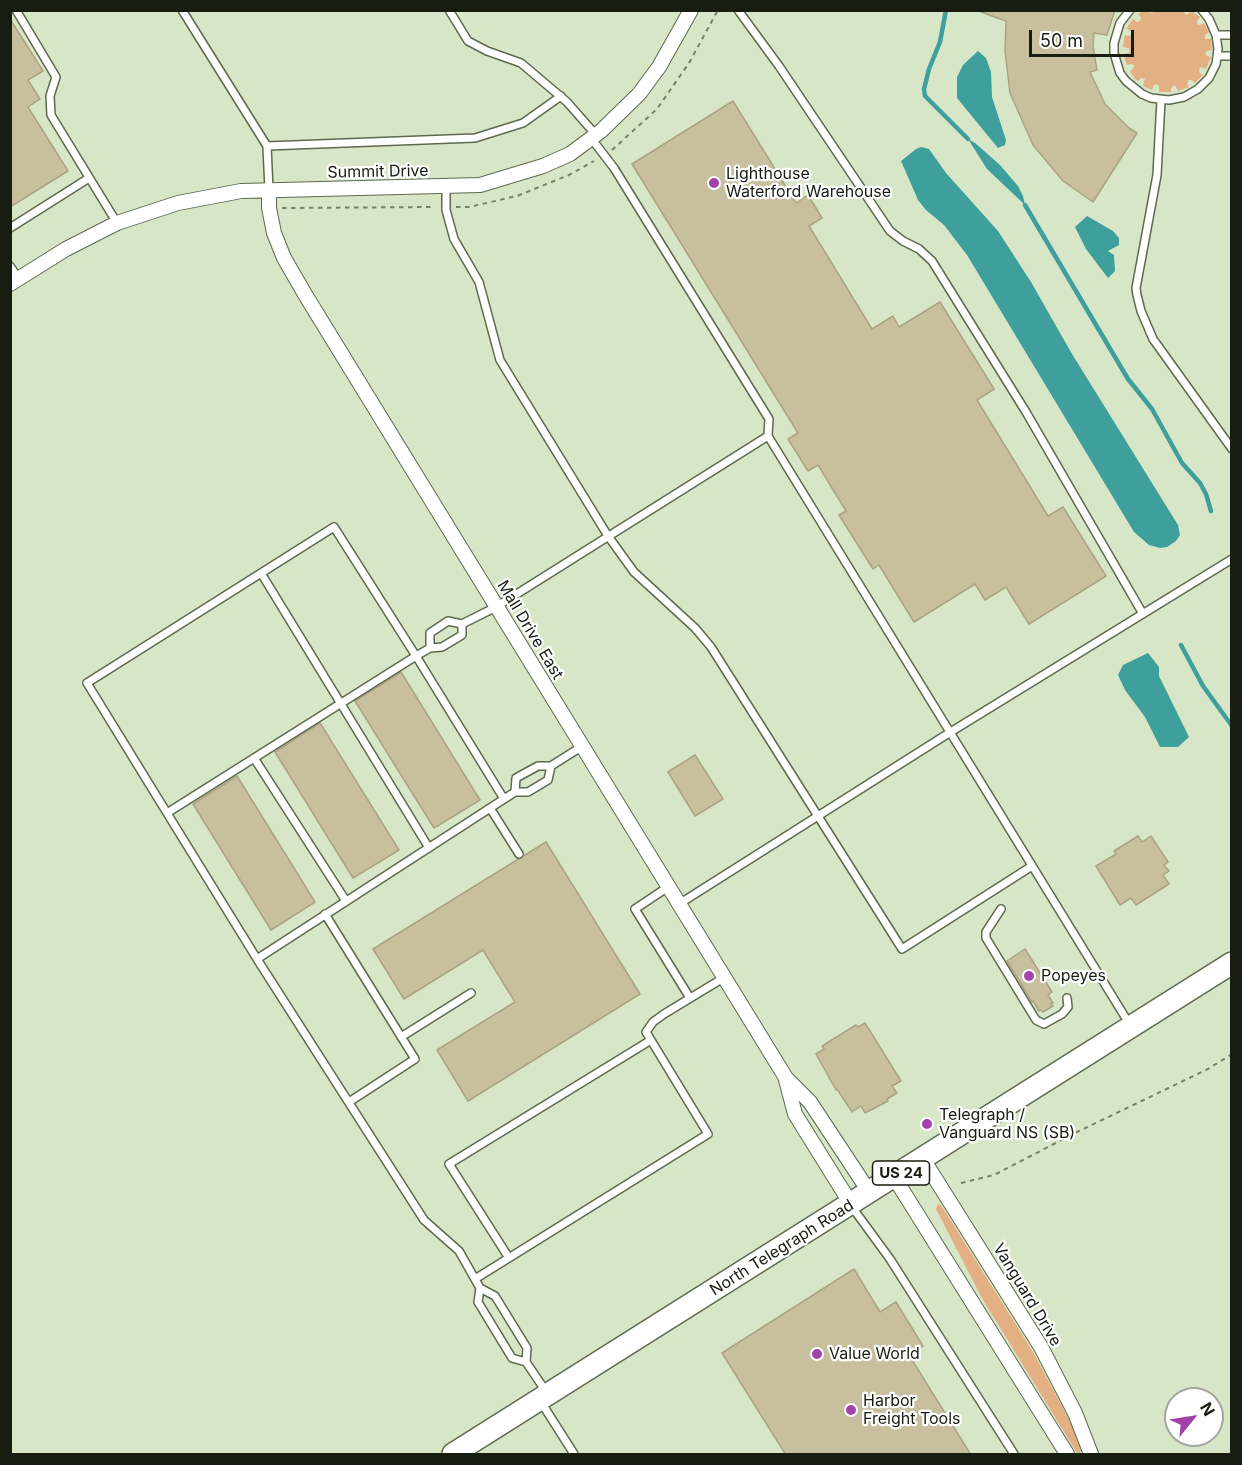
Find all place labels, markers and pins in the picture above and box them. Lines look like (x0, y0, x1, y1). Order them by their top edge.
place label: Lighthouse Waterford Warehouse (726, 164, 891, 202)
marker: Lighthouse Waterford Warehouse (707, 176, 721, 190)
place label: Popeyes (1041, 966, 1106, 986)
marker: Popeyes (1022, 969, 1036, 983)
place label: Telegraph / Vanguard NS (SB) (939, 1105, 1075, 1143)
marker: Telegraph / Vanguard NS (SB) (920, 1117, 934, 1131)
place label: Value World (829, 1344, 920, 1364)
marker: Value World (810, 1347, 824, 1361)
place label: Harbor Freight Tools (863, 1391, 961, 1429)
marker: Harbor Freight Tools (844, 1403, 858, 1417)

